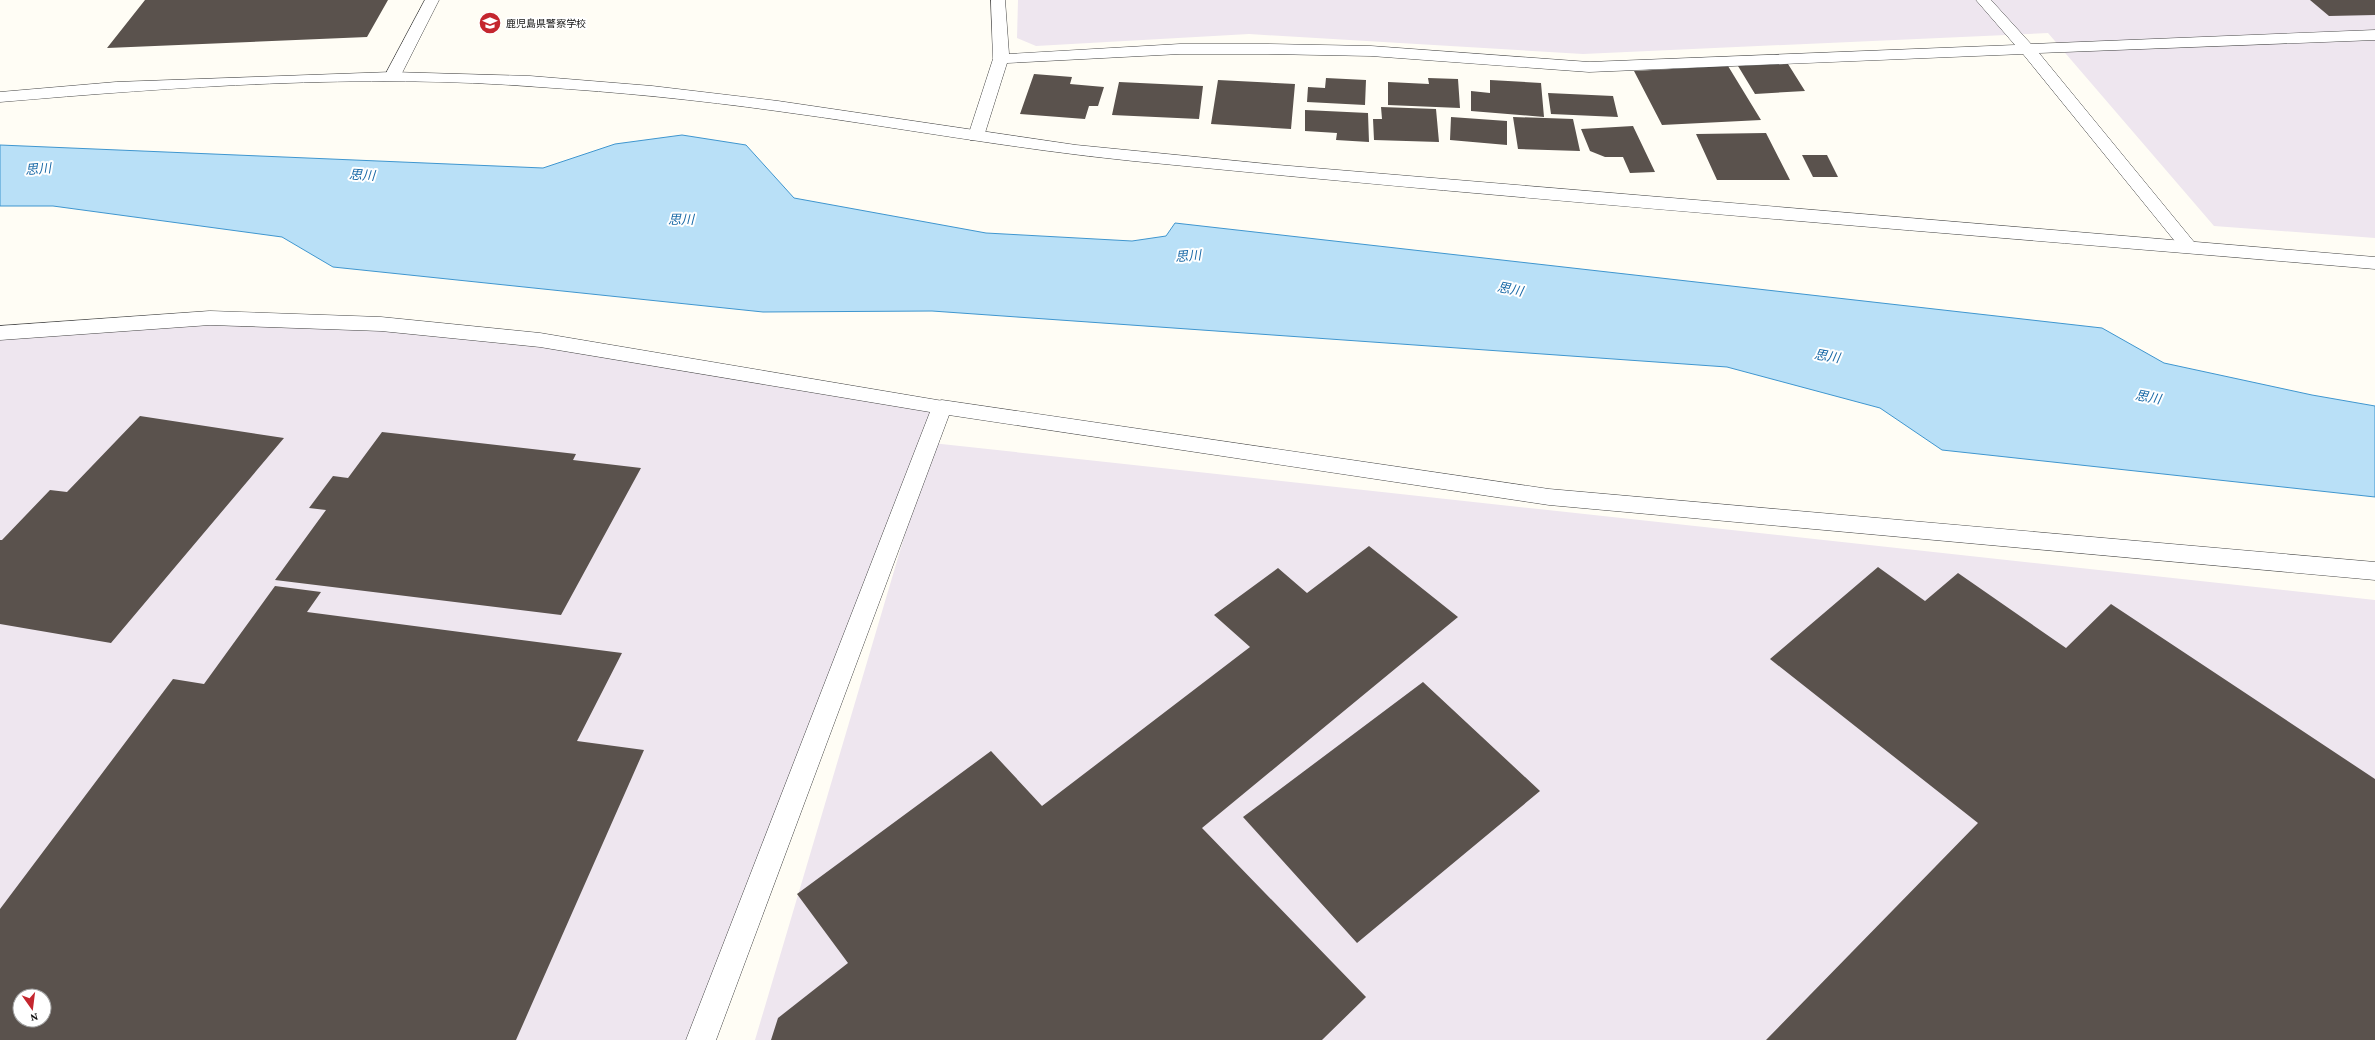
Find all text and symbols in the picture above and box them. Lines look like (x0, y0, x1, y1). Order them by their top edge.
school or university icon: 鹿児島県警察学校 (477, 10, 503, 36)
place label: 鹿児島県警察学校 (506, 18, 586, 29)
water label: 思川 (24, 160, 54, 178)
water label: 思川 (349, 167, 377, 183)
water label: 思川 (668, 212, 696, 227)
water label: 思川 (1174, 247, 1204, 265)
water label: 思川 (1496, 279, 1526, 299)
water label: 思川 (1813, 347, 1843, 366)
water label: 思川 (2134, 387, 2164, 407)
north arrow (12, 988, 52, 1028)
text: N (29, 1011, 40, 1025)

